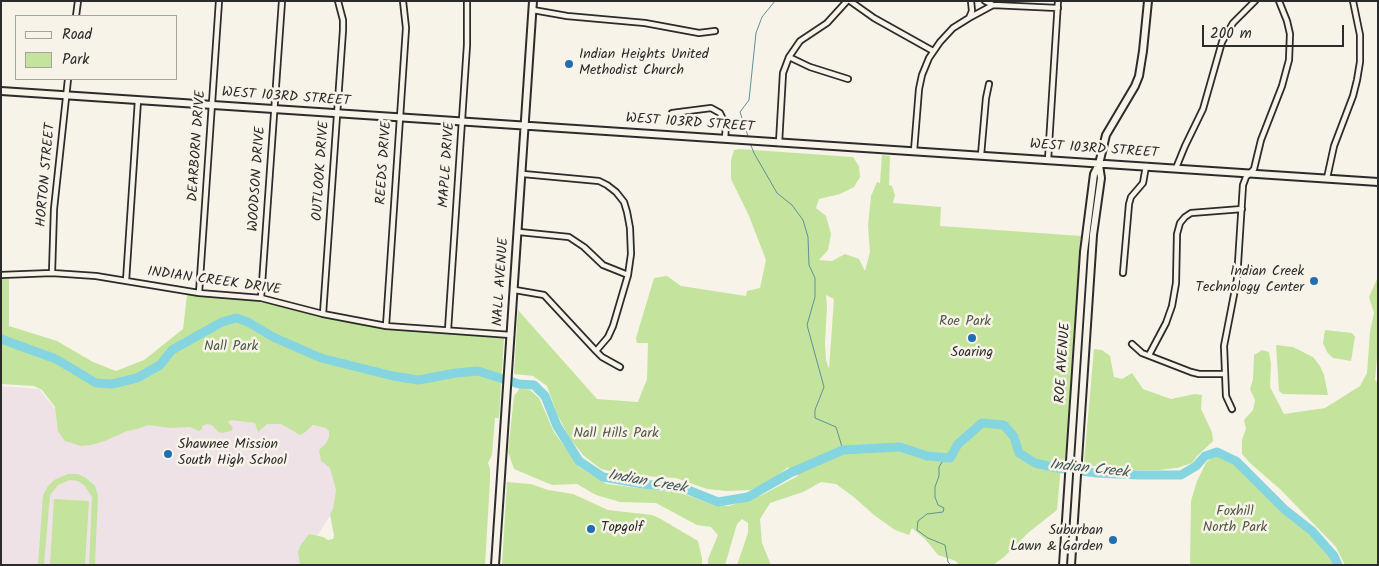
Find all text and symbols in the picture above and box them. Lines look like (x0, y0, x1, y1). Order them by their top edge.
legend (15, 15, 178, 80)
scale bar (1204, 15, 1346, 47)
text: 200 m (1210, 22, 1252, 46)
text: Road (62, 23, 92, 47)
text: Park (62, 48, 89, 72)
place label: Indian Heights United Methodist Church (579, 48, 709, 80)
marker: Indian Heights United Methodist Church (563, 58, 575, 70)
street label: WEST 103RD STREET (221, 85, 351, 111)
street label: DEARBORN DRIVE (186, 90, 210, 202)
street label: WEST 103RD STREET (625, 111, 755, 137)
street label: OUTLOOK DRIVE (310, 120, 334, 222)
street label: REEDS DRIVE (374, 121, 396, 205)
street label: HORTON STREET (34, 122, 60, 228)
street label: MAPLE DRIVE (437, 122, 459, 208)
street label: WOODSON DRIVE (246, 126, 270, 232)
street label: WEST 103RD STREET (1029, 137, 1159, 163)
street label: NALL AVENUE (491, 237, 513, 327)
street label: INDIAN CREEK DRIVE (146, 264, 282, 300)
place label: Indian Creek Technology Center (1196, 265, 1304, 298)
marker: Indian Creek Technology Center (1308, 275, 1320, 287)
park label: Roe Park (939, 315, 991, 331)
street label: ROE AVENUE (1053, 322, 1075, 404)
marker: Soaring (966, 332, 978, 344)
park label: Nall Park (204, 340, 258, 356)
place label: Soaring (951, 346, 993, 362)
park label: Nall Hills Park (573, 427, 659, 443)
place label: Shawnee Mission South High School (178, 438, 287, 471)
marker: Shawnee Mission South High School (162, 448, 174, 460)
water label: Indian Creek (1049, 457, 1129, 483)
water label: Indian Creek (606, 467, 688, 499)
park label: Foxhill North Park (1203, 505, 1267, 538)
place label: Topgolf (601, 521, 643, 537)
marker: Topgolf (585, 523, 597, 535)
place label: Suburban Lawn & Garden (1010, 524, 1103, 556)
marker: Suburban Lawn & Garden (1107, 534, 1119, 546)

